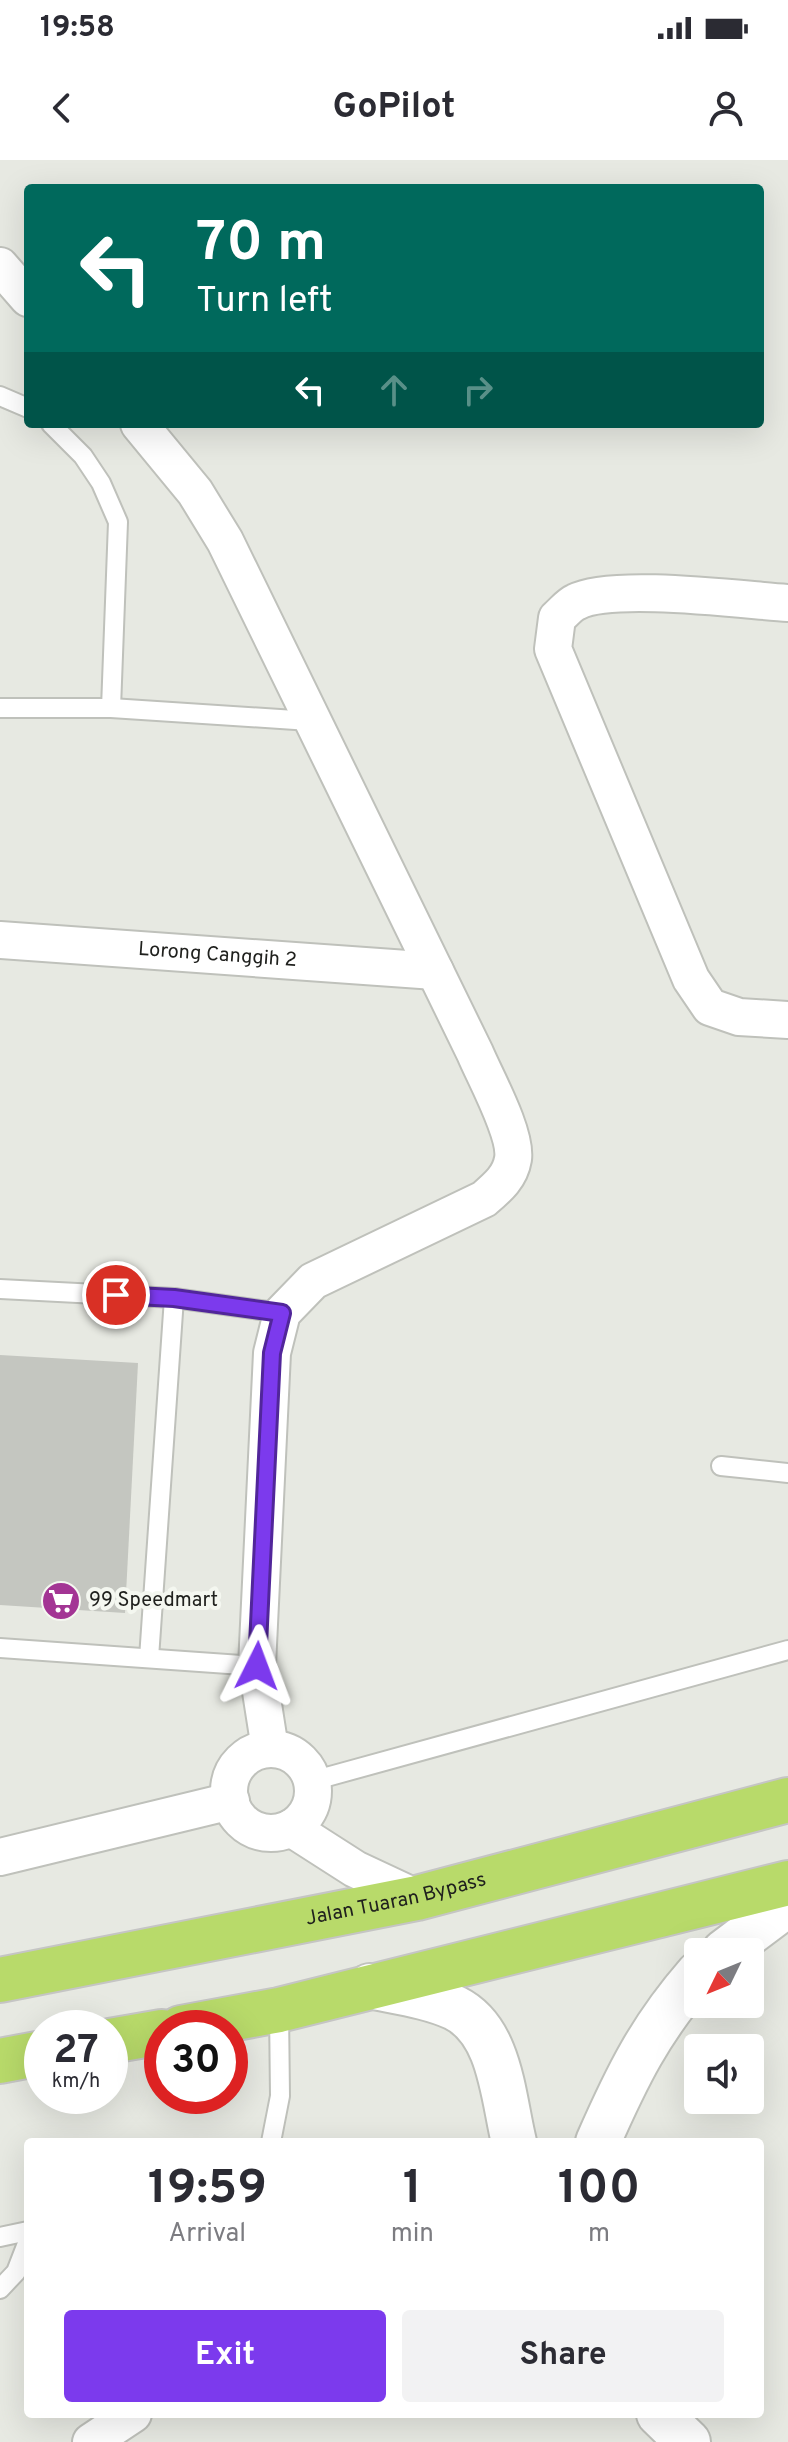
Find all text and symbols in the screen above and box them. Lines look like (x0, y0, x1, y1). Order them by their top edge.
text: 19:58 (40, 10, 115, 47)
text: GoPilot (333, 85, 455, 131)
icon: back (40, 86, 84, 130)
icon: person (704, 86, 748, 130)
text: 70 m (196, 210, 326, 280)
icon: left (64, 216, 168, 320)
text: Turn left (196, 279, 333, 325)
icon: left (288, 368, 332, 412)
icon: ahead (372, 368, 416, 412)
icon: right (456, 368, 500, 412)
street label: Lorong Canggih 2 (137, 937, 298, 974)
pin (82, 1261, 150, 1329)
icon: arrive (94, 1273, 138, 1317)
supermarket icon: 99 Speedmart (40, 1580, 82, 1622)
place label: 99 Speedmart (89, 1588, 218, 1614)
position arrow (215, 1624, 299, 1708)
street label: Jalan Tuaran Bypass (304, 1867, 489, 1933)
north arrow (684, 1938, 764, 2018)
map controls (684, 1938, 764, 2114)
speed limit sign: 30 (144, 2010, 248, 2114)
text: 27 (53, 2027, 99, 2077)
button: sound (684, 2034, 764, 2114)
text: km/h (52, 2069, 100, 2095)
text: 19:59 (148, 2160, 267, 2220)
text: 1 (403, 2160, 422, 2220)
text: 100 (558, 2160, 640, 2220)
text: Arrival (169, 2218, 246, 2251)
text: min (391, 2218, 434, 2251)
text: m (588, 2218, 610, 2251)
button: Exit (64, 2310, 386, 2402)
button: Share (402, 2310, 724, 2402)

